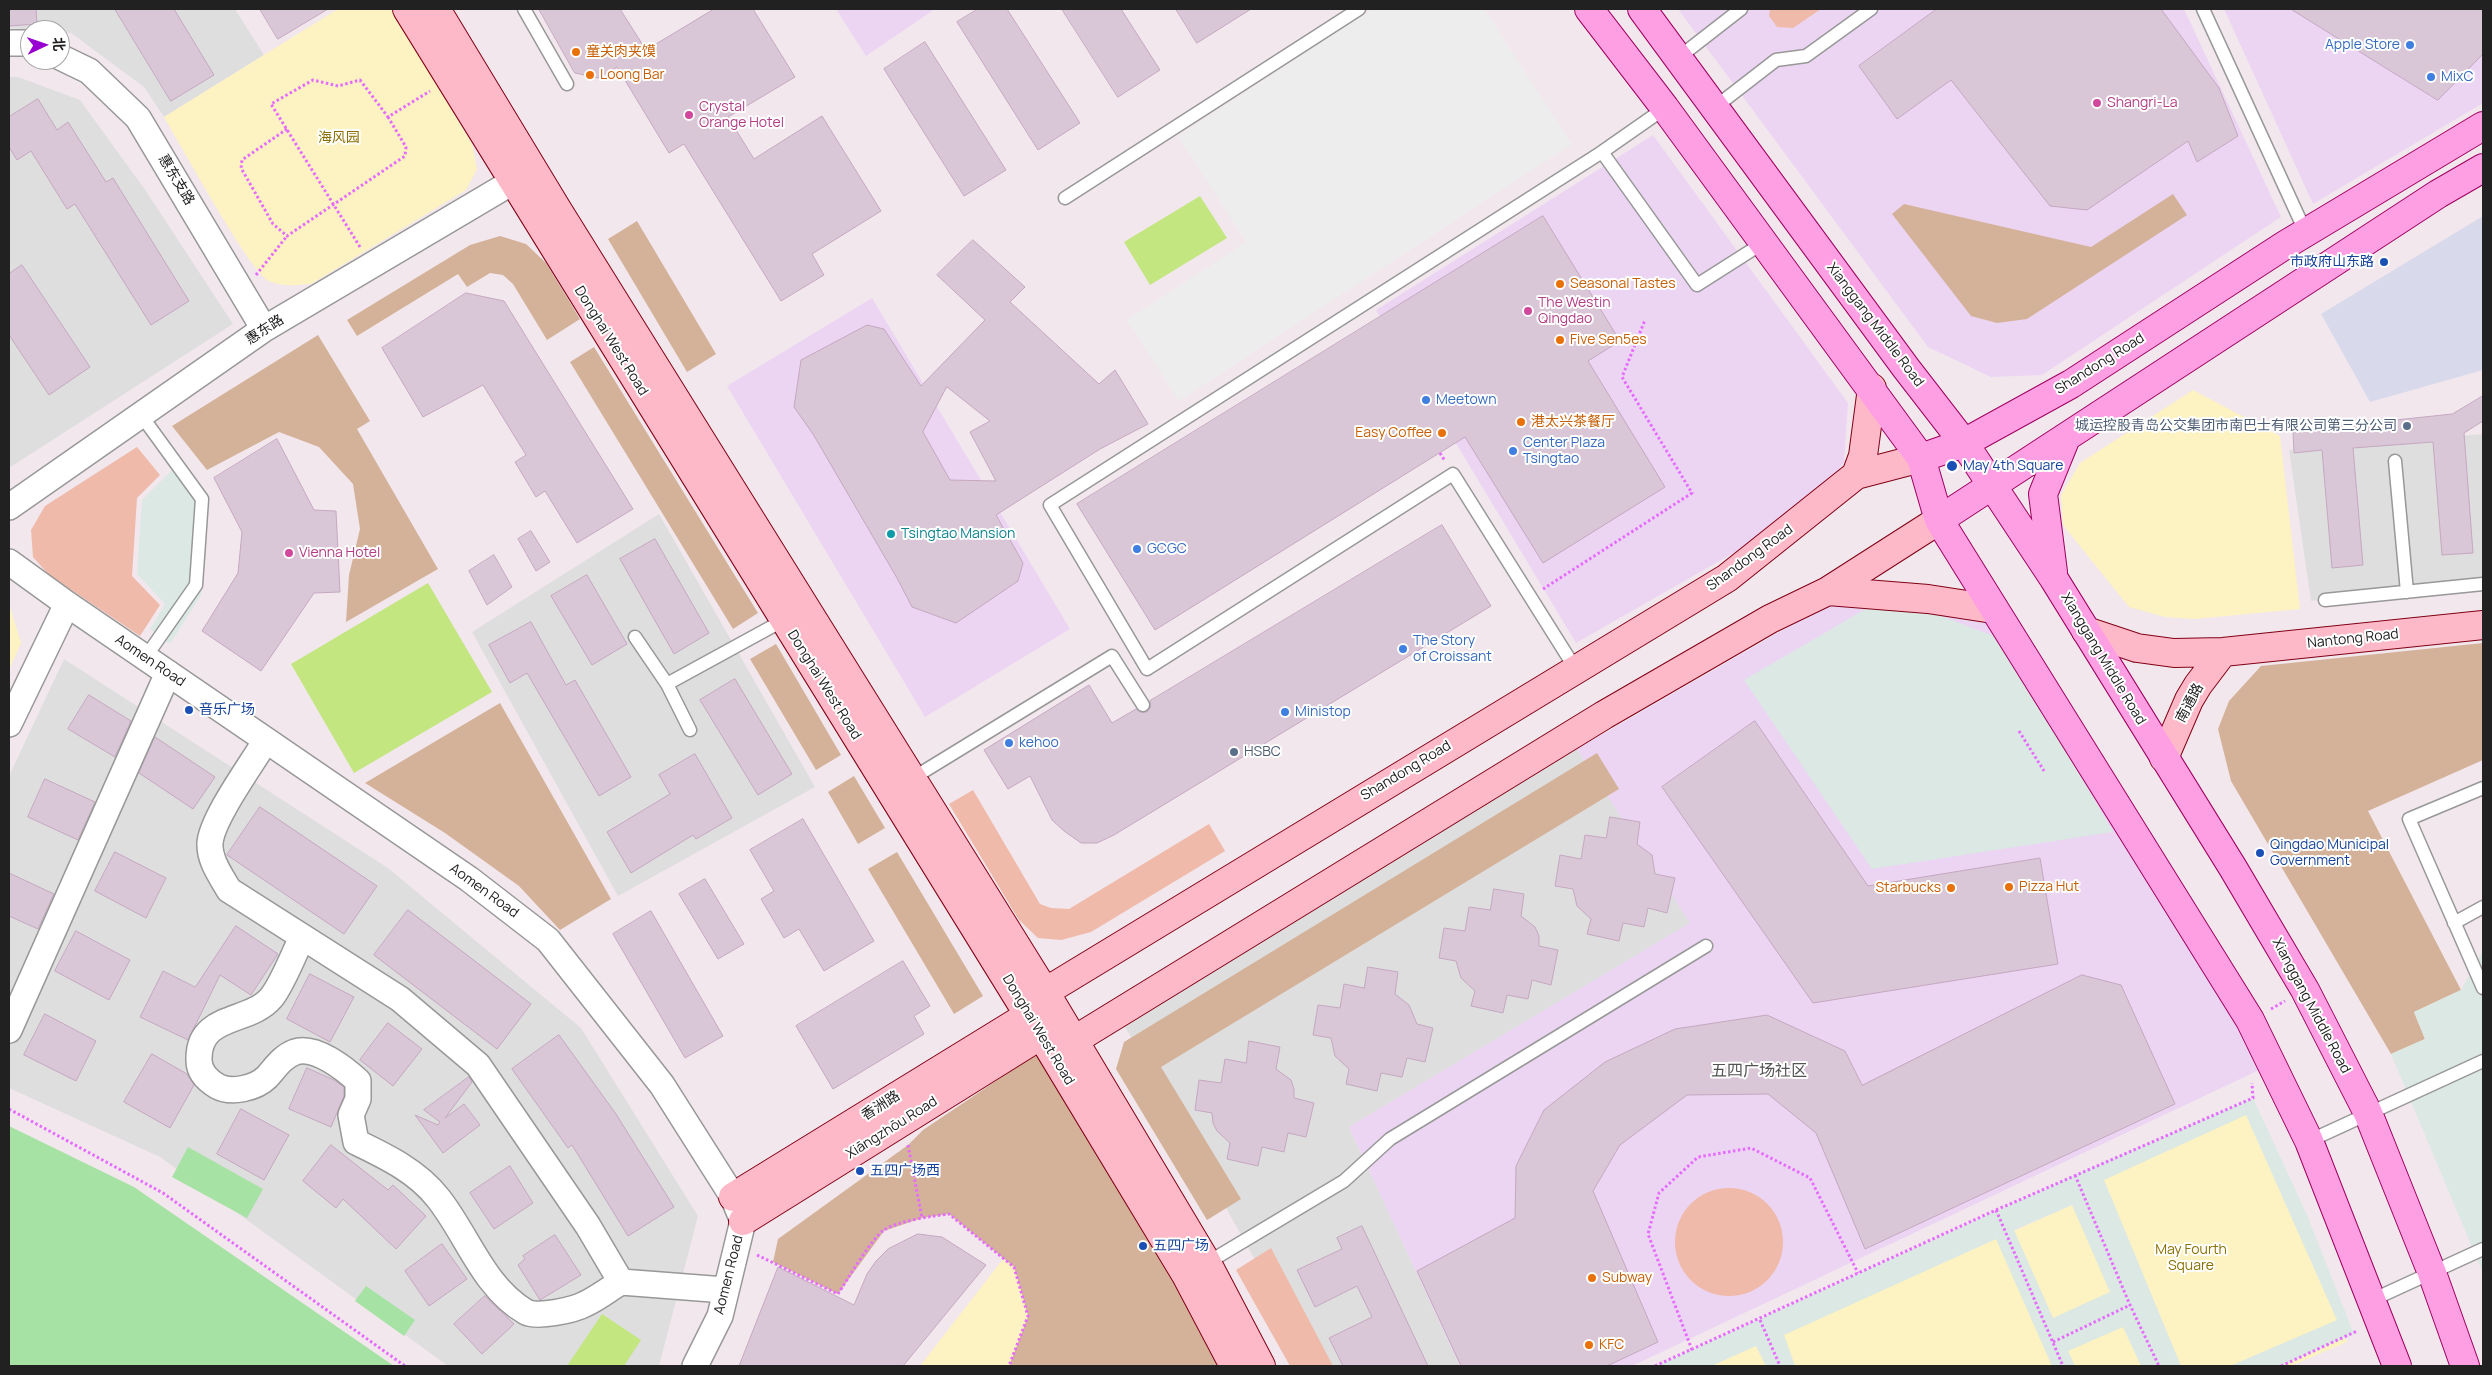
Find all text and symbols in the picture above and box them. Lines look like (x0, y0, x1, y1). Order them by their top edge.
north arrow (20, 20, 70, 70)
text: 北 (50, 37, 69, 52)
place label: Apple Store (2325, 37, 2400, 53)
marker: Apple Store (2404, 39, 2416, 51)
place label: 童关肉夹馍 (586, 44, 656, 60)
marker: 童关肉夹馍 (570, 46, 582, 58)
place label: Loong Bar (600, 67, 665, 83)
marker: Loong Bar (584, 69, 596, 81)
place label: MixC (2441, 69, 2473, 85)
marker: MixC (2425, 71, 2437, 83)
place label: Shangri-La (2107, 95, 2177, 111)
marker: Shangri-La (2091, 97, 2103, 109)
place label: Crystal Orange Hotel (699, 99, 784, 132)
marker: Crystal Orange Hotel (683, 109, 695, 121)
park label: 海风园 (318, 130, 360, 146)
street label: 惠东支路 (154, 152, 198, 208)
place label: 市政府山东路 (2290, 254, 2374, 270)
marker: 市政府山东路 (2378, 256, 2390, 268)
street label: Xianggang Middle Road (1823, 260, 1927, 390)
place label: Seasonal Tastes (1570, 276, 1676, 292)
marker: Seasonal Tastes (1554, 278, 1566, 290)
street label: Donghai West Road (571, 283, 651, 399)
place label: The Westin Qingdao (1538, 295, 1611, 328)
marker: The Westin Qingdao (1522, 305, 1534, 317)
street label: 惠东路 (243, 312, 287, 348)
street label: Shandong Road (2052, 330, 2148, 398)
place label: Five Sen5es (1570, 332, 1647, 348)
marker: Five Sen5es (1554, 334, 1566, 346)
place label: Meetown (1436, 392, 1497, 408)
marker: Meetown (1420, 394, 1432, 406)
place label: 港太兴茶餐厅 (1531, 414, 1615, 430)
marker: 港太兴茶餐厅 (1515, 416, 1527, 428)
place label: 城运控股青岛公交集团市南巴士有限公司第三分公司 (2075, 418, 2397, 434)
marker: 城运控股青岛公交集团市南巴士有限公司第三分公司 (2401, 420, 2413, 432)
place label: Easy Coffee (1355, 425, 1432, 441)
marker: Easy Coffee (1436, 427, 1448, 439)
place label: Center Plaza Tsingtao (1523, 435, 1605, 468)
marker: Center Plaza Tsingtao (1507, 445, 1519, 457)
place label: May 4th Square (1963, 458, 2063, 474)
marker: May 4th Square (1945, 459, 1959, 473)
street label: Shandong Road (1704, 521, 1796, 595)
place label: Tsingtao Mansion (901, 526, 1015, 542)
marker: Tsingtao Mansion (885, 528, 897, 540)
place label: GCGC (1147, 541, 1187, 557)
marker: GCGC (1131, 543, 1143, 555)
place label: Vienna Hotel (299, 545, 380, 561)
marker: Vienna Hotel (283, 547, 295, 559)
street label: Xianggang Middle Road (2057, 590, 2149, 728)
street label: Nantong Road (2306, 626, 2400, 652)
street label: Donghai West Road (784, 627, 864, 743)
street label: Aomen Road (112, 631, 188, 691)
place label: The Story of Croissant (1413, 633, 1492, 666)
marker: The Story of Croissant (1397, 643, 1409, 655)
street label: 南通路 (2173, 681, 2207, 725)
place label: 音乐广场 (199, 702, 255, 718)
marker: 音乐广场 (183, 704, 195, 716)
place label: Ministop (1295, 704, 1351, 720)
marker: Ministop (1279, 706, 1291, 718)
place label: kehoo (1019, 735, 1059, 751)
marker: kehoo (1003, 737, 1015, 749)
street label: Shandong Road (1358, 737, 1454, 805)
place label: HSBC (1244, 744, 1281, 760)
marker: HSBC (1228, 746, 1240, 758)
place label: Qingdao Municipal Government (2270, 837, 2389, 870)
marker: Qingdao Municipal Government (2254, 847, 2266, 859)
street label: Aomen Road (446, 860, 522, 922)
place label: Pizza Hut (2019, 879, 2079, 895)
place label: Starbucks (1875, 880, 1941, 896)
marker: Pizza Hut (2003, 881, 2015, 893)
marker: Starbucks (1945, 882, 1957, 894)
street label: Xianggang Middle Road (2268, 936, 2354, 1076)
street label: Donghai West Road (998, 972, 1078, 1088)
district label: 五四广场社区 (1711, 1062, 1807, 1082)
street label: 香洲路 (859, 1088, 903, 1124)
street label: Xiāngzhōu Road (843, 1093, 941, 1163)
place label: 五四广场西 (870, 1163, 940, 1179)
marker: 五四广场西 (854, 1165, 866, 1177)
street label: Aomen Road (711, 1234, 747, 1316)
place label: 五四广场 (1153, 1238, 1209, 1254)
marker: 五四广场 (1137, 1240, 1149, 1252)
park label: May Fourth Square (2155, 1242, 2227, 1274)
place label: Subway (1602, 1270, 1652, 1286)
marker: Subway (1586, 1272, 1598, 1284)
place label: KFC (1599, 1337, 1624, 1353)
marker: KFC (1583, 1339, 1595, 1351)

